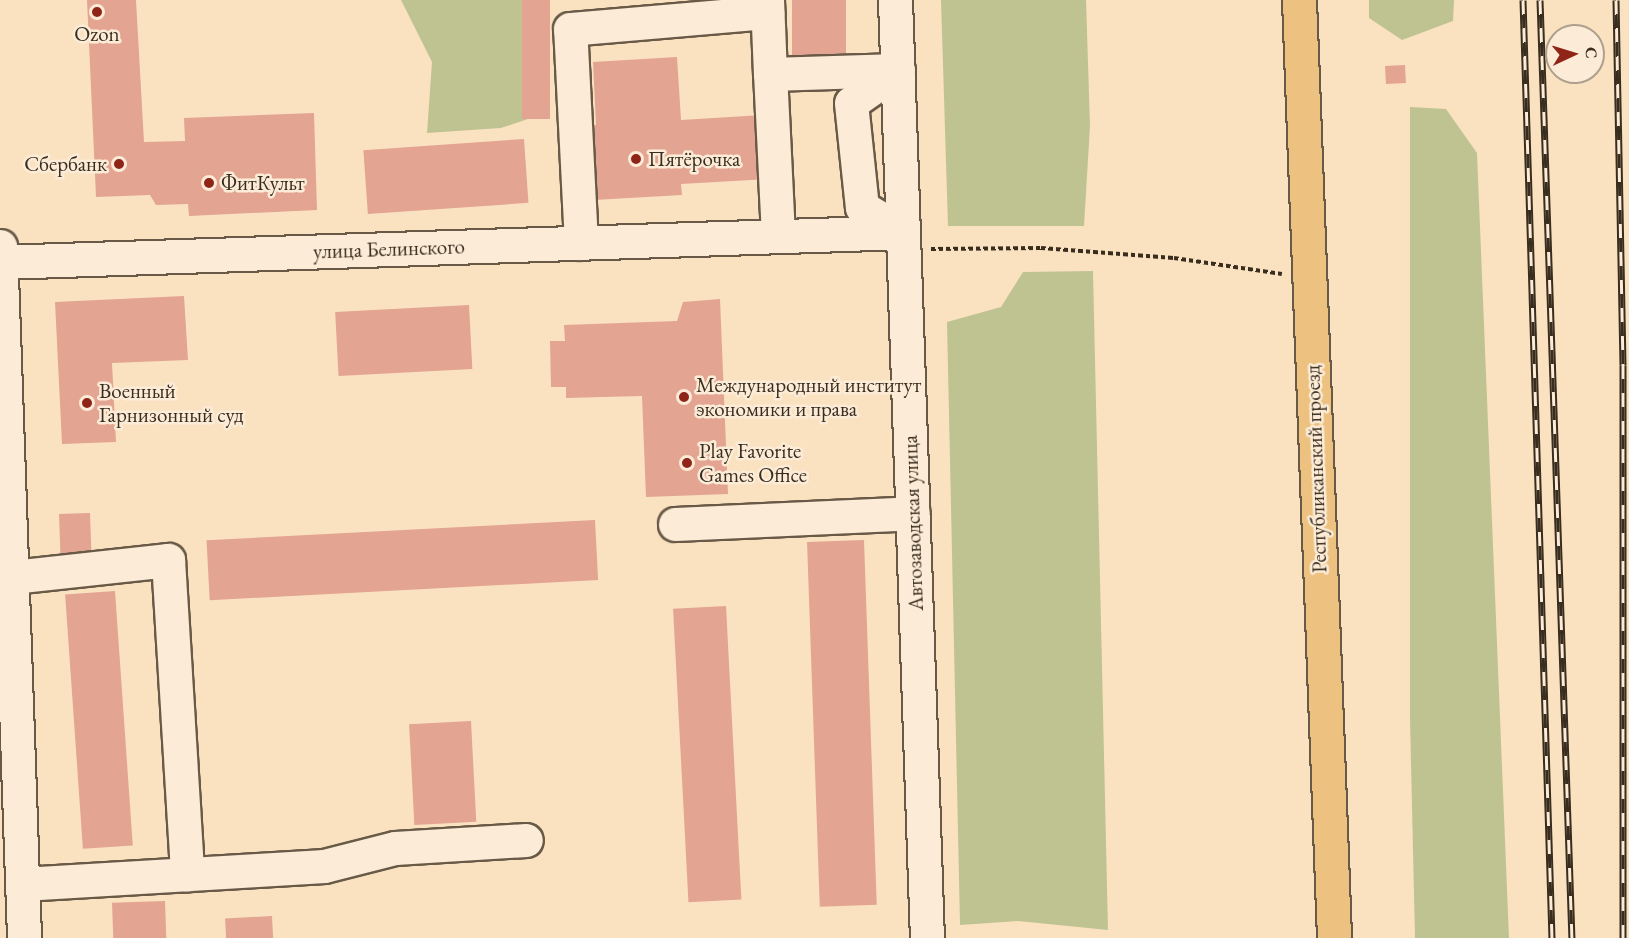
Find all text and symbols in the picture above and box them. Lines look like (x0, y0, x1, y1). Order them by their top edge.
marker: Ozon (90, 5, 104, 19)
place label: Ozon (74, 21, 120, 47)
north arrow (1545, 24, 1605, 84)
text: С (1581, 46, 1602, 59)
place label: Пятёрочка (648, 146, 740, 172)
place label: Сбербанк (24, 151, 107, 177)
marker: Пятёрочка (629, 152, 643, 166)
marker: Сбербанк (112, 157, 126, 171)
place label: ФитКульт (221, 170, 305, 196)
marker: ФитКульт (202, 176, 216, 190)
street label: улица Белинского (313, 234, 465, 264)
street label: Республиканский проезд (1300, 365, 1332, 573)
place label: Международный институт экономики и права (696, 372, 921, 422)
place label: Военный Гарнизонный суд (99, 378, 244, 428)
marker: Международный институт экономики и права (677, 390, 691, 404)
marker: Военный Гарнизонный суд (80, 396, 94, 410)
street label: Автозаводская улица (897, 435, 929, 611)
place label: Play Favorite Games Office (699, 438, 807, 488)
marker: Play Favorite Games Office (680, 456, 694, 470)

